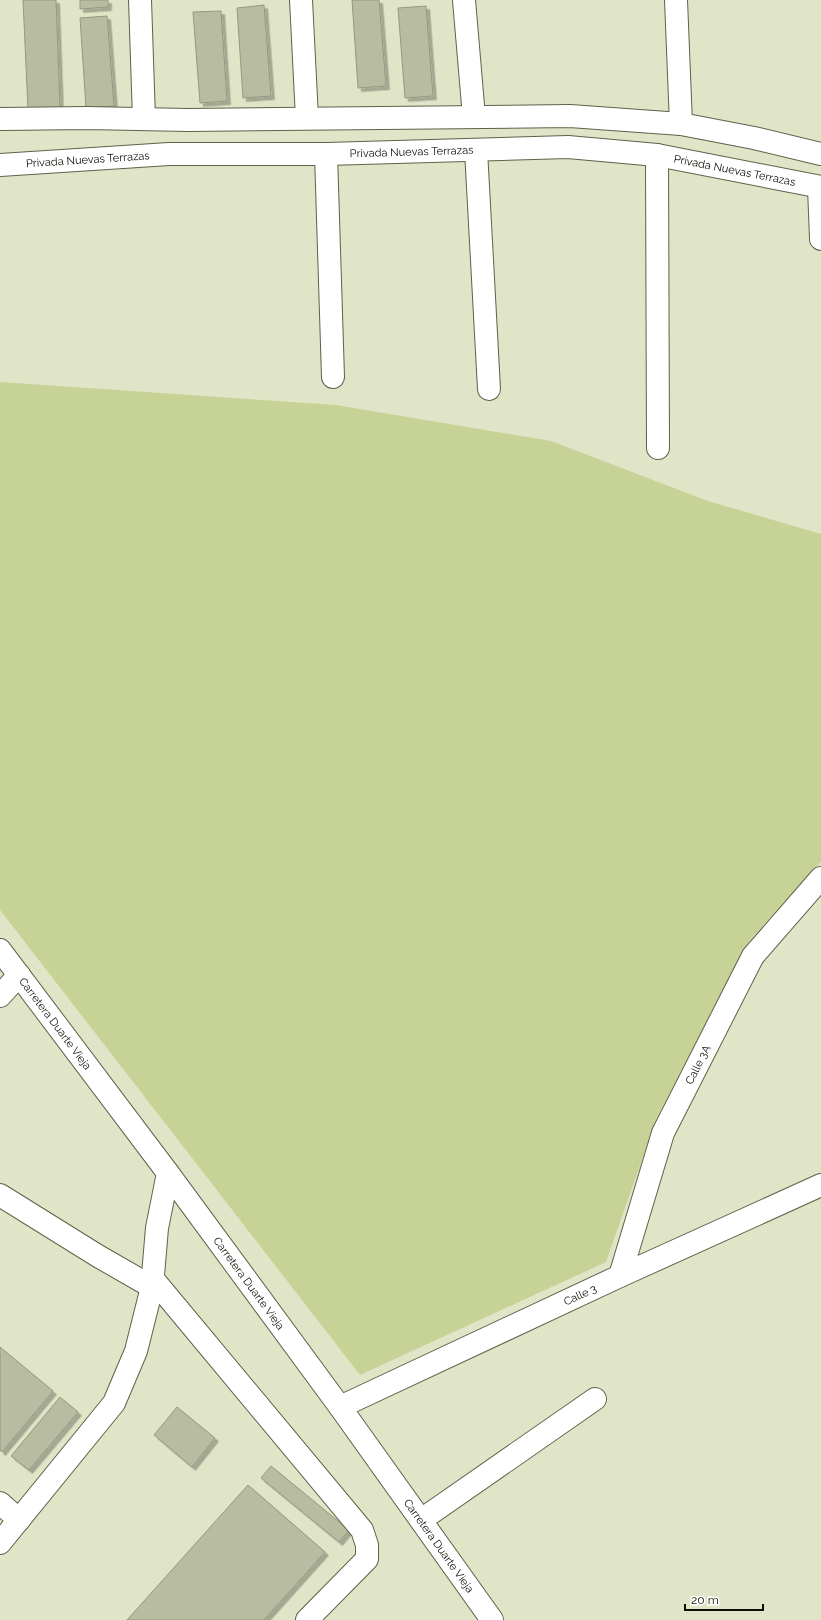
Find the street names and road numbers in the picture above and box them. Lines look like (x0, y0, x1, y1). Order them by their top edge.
street label: Privada Nuevas Terrazas (350, 144, 474, 160)
street label: Privada Nuevas Terrazas (26, 149, 150, 170)
street label: Privada Nuevas Terrazas (673, 152, 797, 189)
street label: Carretera Duarte Vieja (16, 975, 94, 1072)
street label: Calle 3A (683, 1043, 714, 1087)
street label: Carretera Duarte Vieja (210, 1235, 287, 1332)
street label: Calle 3 (562, 1282, 599, 1308)
street label: Carretera Duarte Vieja (401, 1497, 476, 1595)

